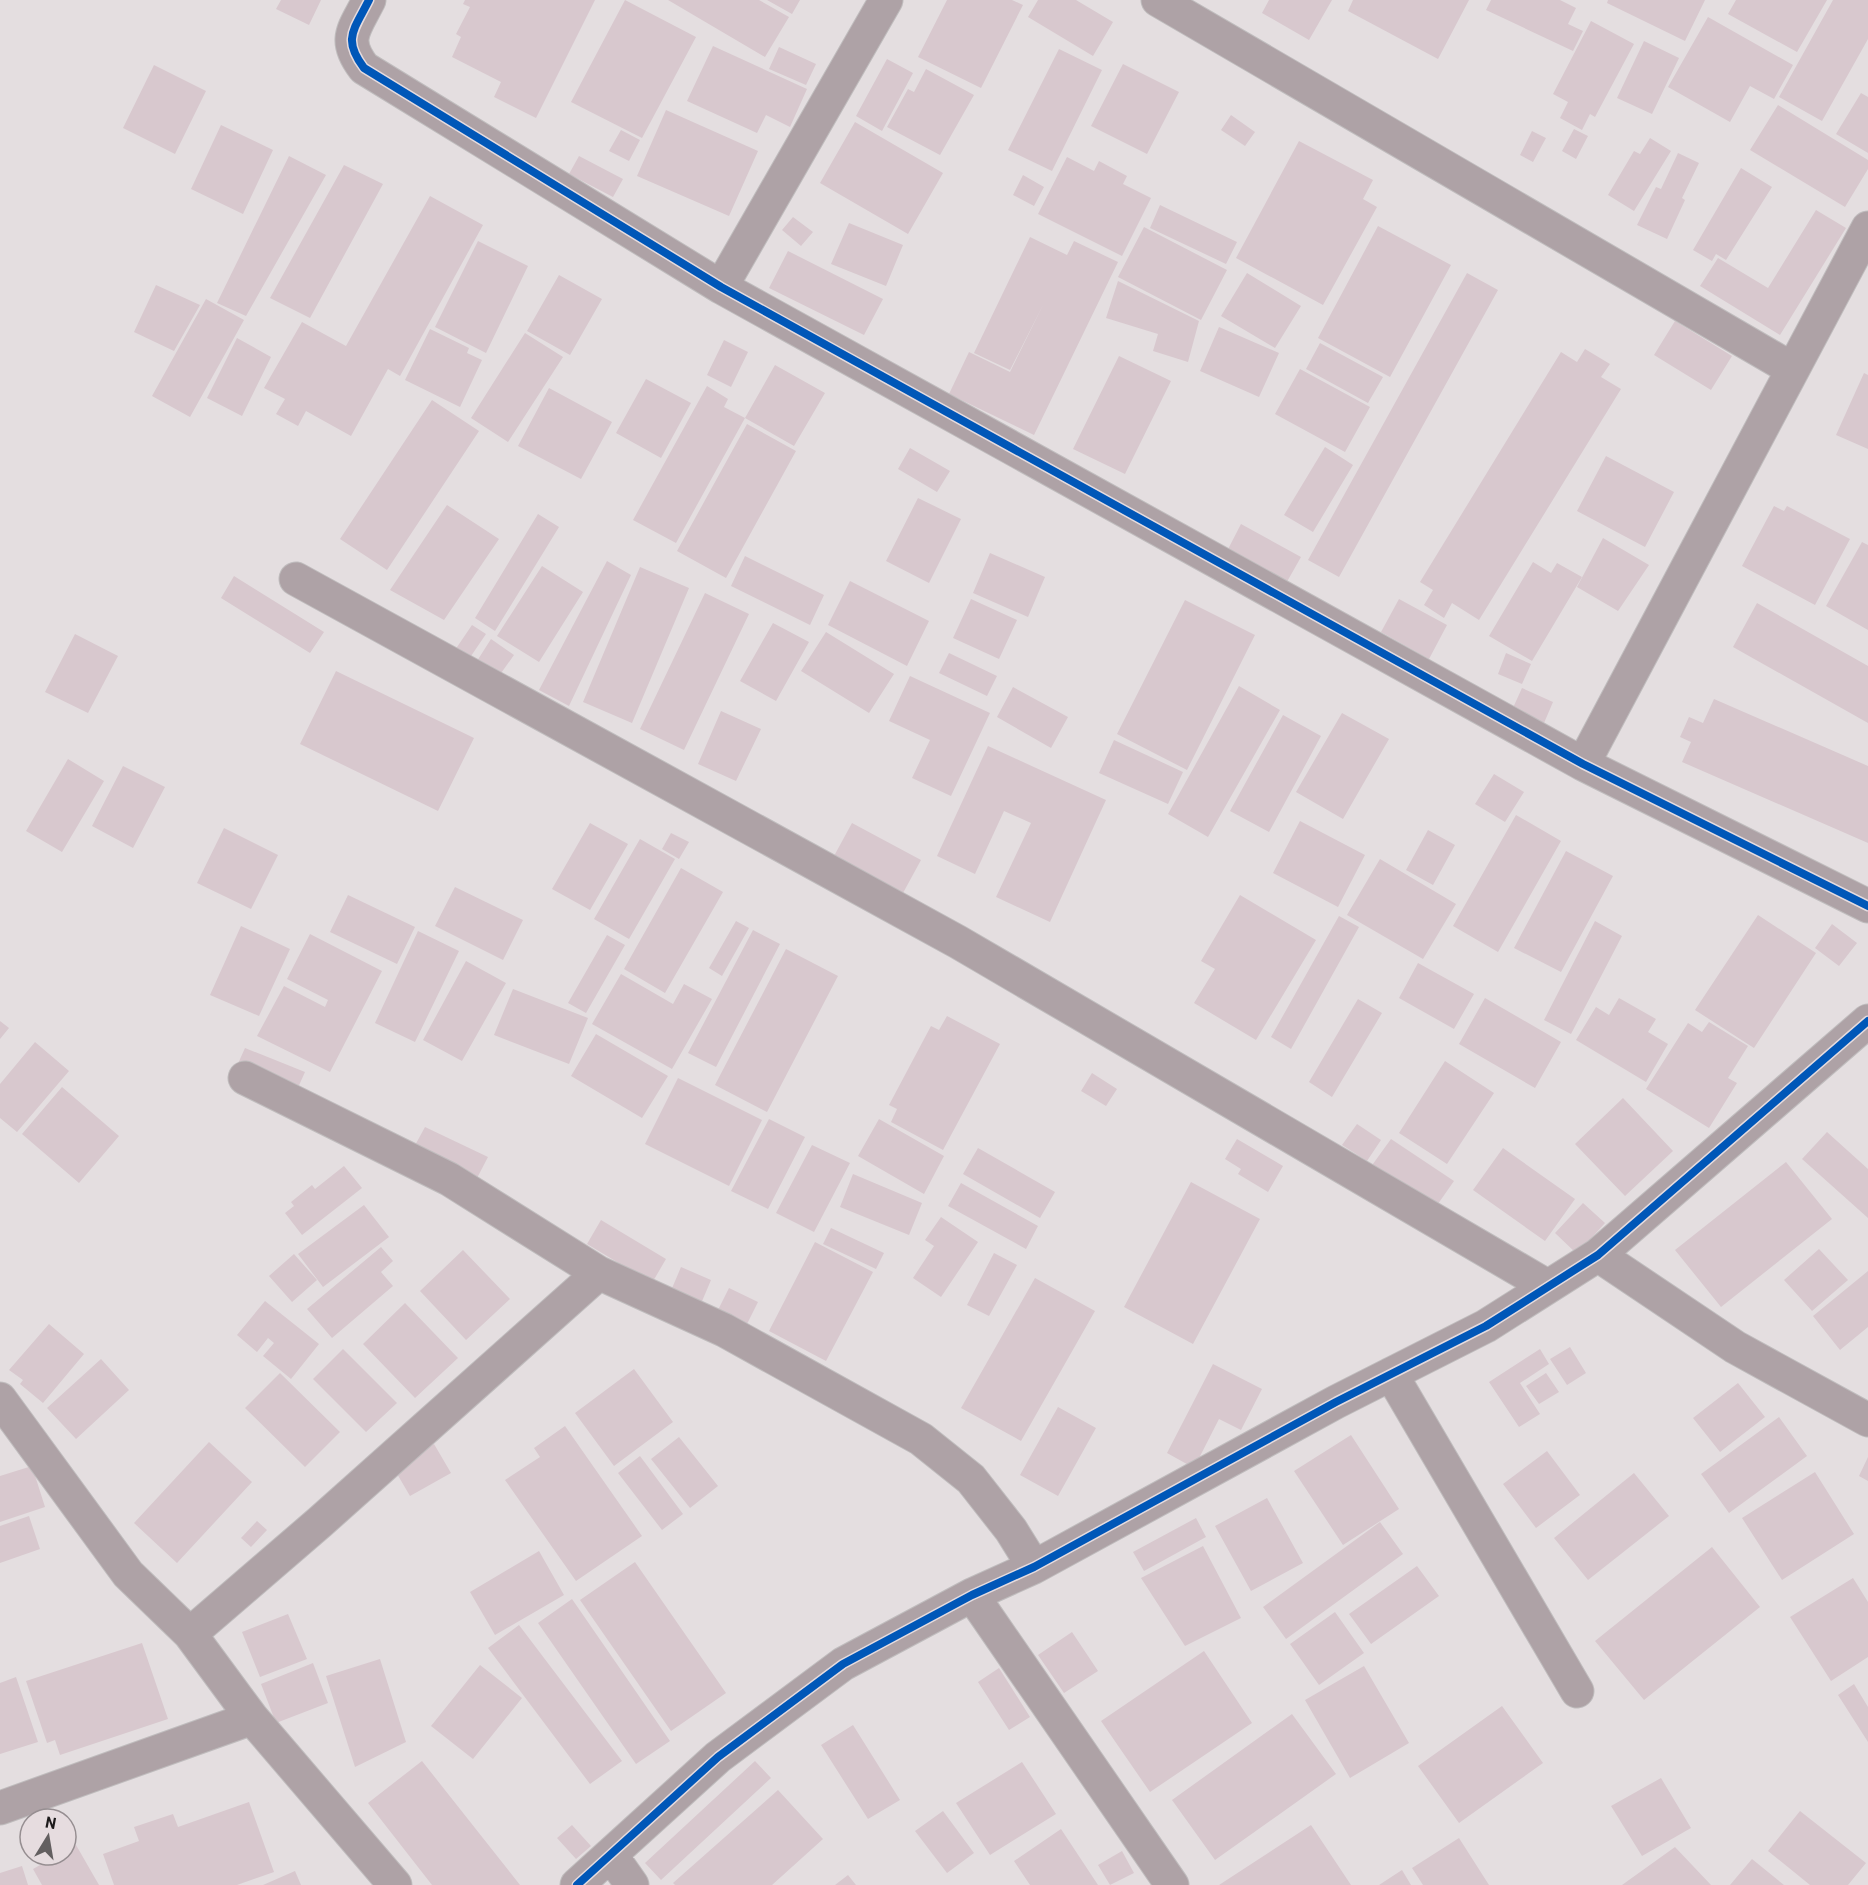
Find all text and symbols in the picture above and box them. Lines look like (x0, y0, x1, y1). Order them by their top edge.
north arrow (18, 1807, 78, 1867)
text: N (44, 1811, 58, 1832)

